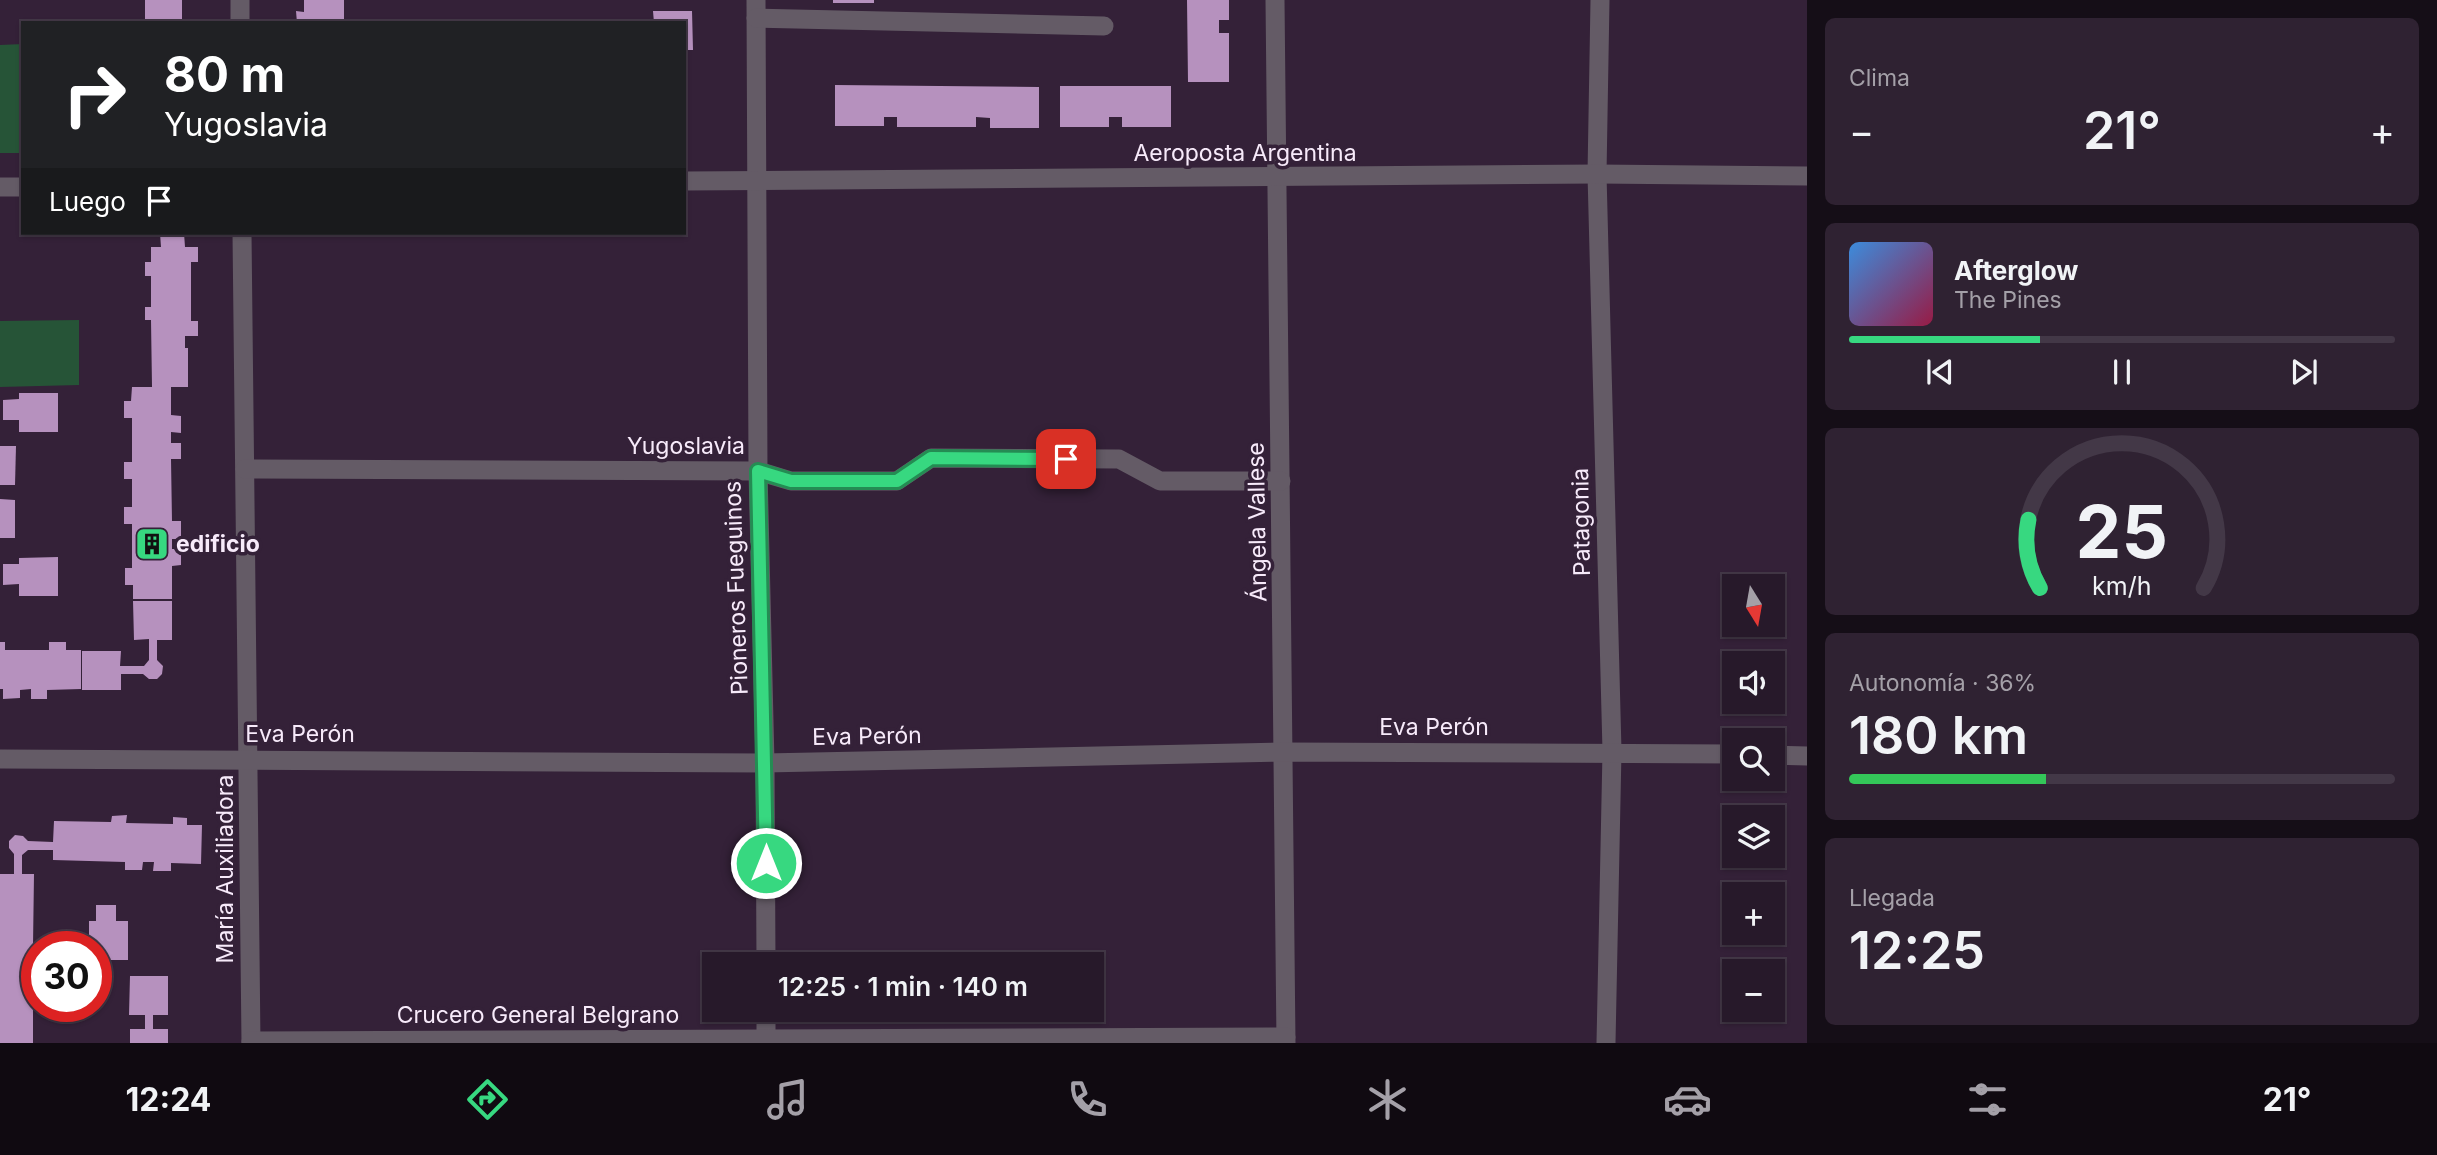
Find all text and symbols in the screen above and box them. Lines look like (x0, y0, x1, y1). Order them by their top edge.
text: 80 m (164, 45, 285, 104)
icon: right (49, 49, 140, 140)
text: Clima (1849, 64, 1910, 92)
text: 21° (2083, 99, 2161, 162)
text: Yugoslavia (164, 105, 328, 144)
text: − (1849, 108, 1874, 154)
text: + (2370, 108, 2395, 154)
street label: Aeroposta Argentina (1133, 139, 1357, 167)
icon: arrive (140, 182, 178, 220)
text: Luego (49, 186, 126, 217)
text: Afterglow (1954, 255, 2078, 286)
text: The Pines (1954, 286, 2062, 314)
icon: previous (1921, 353, 1959, 391)
icon: pause (2103, 353, 2141, 391)
icon: next (2285, 353, 2323, 391)
pin (1036, 429, 1096, 489)
street label: Yugoslavia (627, 432, 745, 460)
icon: arrive (1047, 440, 1085, 478)
street label: Ángela Vallese (1242, 442, 1272, 602)
street label: Patagonia (1566, 468, 1596, 576)
street label: Pioneros Fueguinos (718, 480, 754, 696)
text: 25 (2076, 487, 2168, 576)
building icon: edificio (133, 525, 171, 563)
place label: edificio (176, 530, 260, 558)
text: km/h (2092, 570, 2152, 600)
north arrow (1722, 574, 1785, 637)
map controls (1722, 574, 1785, 1022)
button: sound (1722, 651, 1785, 714)
text: Autonomía · 36% (1849, 669, 2036, 697)
text: 180 km (1849, 704, 2028, 767)
street label: Eva Perón (1379, 713, 1489, 741)
street label: Eva Perón (245, 720, 355, 748)
street label: Eva Perón (812, 721, 922, 751)
button: search (1722, 728, 1785, 791)
street label: María Auxiliadora (211, 775, 239, 963)
button: layers (1722, 805, 1785, 868)
position arrow (729, 826, 803, 900)
button: + (1722, 882, 1785, 945)
text: Llegada (1849, 884, 1935, 912)
text: 12:25 (1849, 919, 1985, 982)
speed limit sign: 30 (21, 931, 112, 1022)
button: − (1722, 959, 1785, 1022)
text: 12:25 · 1 min · 140 m (778, 971, 1028, 1002)
street label: Crucero General Belgrano (397, 1001, 679, 1029)
icon: directions (463, 1075, 512, 1124)
icon: music (763, 1075, 812, 1124)
icon: phone (1063, 1075, 1112, 1124)
icon: climate (1363, 1075, 1412, 1124)
icon: car (1663, 1075, 1712, 1124)
icon: filters (1963, 1075, 2012, 1124)
text: 12:24 (126, 1080, 211, 1119)
text: 21° (2263, 1080, 2311, 1119)

